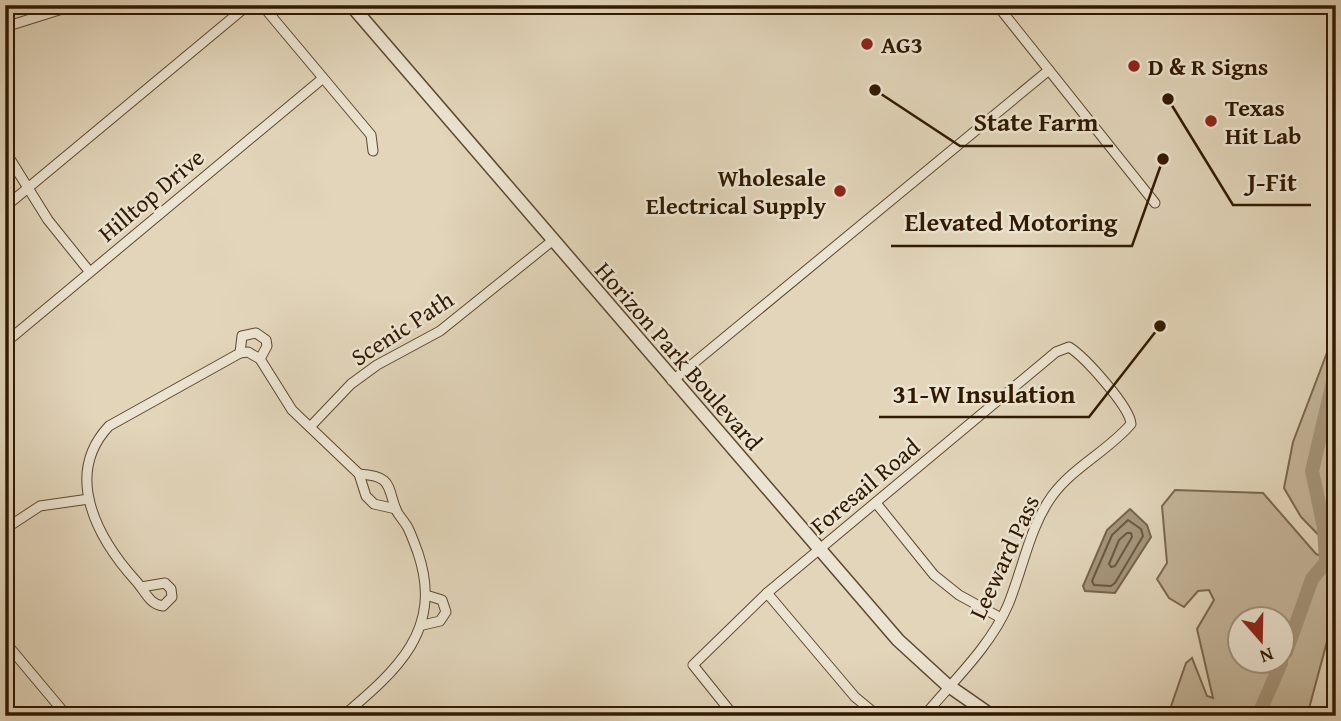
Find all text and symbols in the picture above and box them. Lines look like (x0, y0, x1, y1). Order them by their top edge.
place label: AG3 (881, 27, 923, 62)
marker: AG3 (859, 36, 875, 52)
place label: D & R Signs (1148, 49, 1268, 84)
marker: D & R Signs (1126, 58, 1142, 74)
place label: Texas Hit Lab (1225, 90, 1301, 153)
callout: State Farm (960, 99, 1113, 146)
text: State Farm (973, 102, 1099, 141)
marker: Texas Hit Lab (1203, 113, 1219, 129)
street label: Hilltop Drive (90, 140, 212, 250)
callout: J-Fit (1233, 158, 1311, 205)
place label: Wholesale Electrical Supply (646, 160, 827, 223)
text: J-Fit (1243, 162, 1297, 201)
marker: Wholesale Electrical Supply (832, 183, 848, 199)
callout: Elevated Motoring (891, 199, 1132, 246)
text: Elevated Motoring (904, 202, 1118, 241)
street label: Horizon Park Boulevard (587, 254, 771, 458)
street label: Scenic Path (344, 281, 461, 374)
callout: 31-W Insulation (879, 370, 1089, 417)
text: 31-W Insulation (893, 374, 1076, 413)
street label: Foresail Road (803, 430, 928, 542)
street label: Leeward Pass (960, 489, 1048, 625)
north arrow (1226, 606, 1296, 676)
text: N (1256, 641, 1278, 671)

